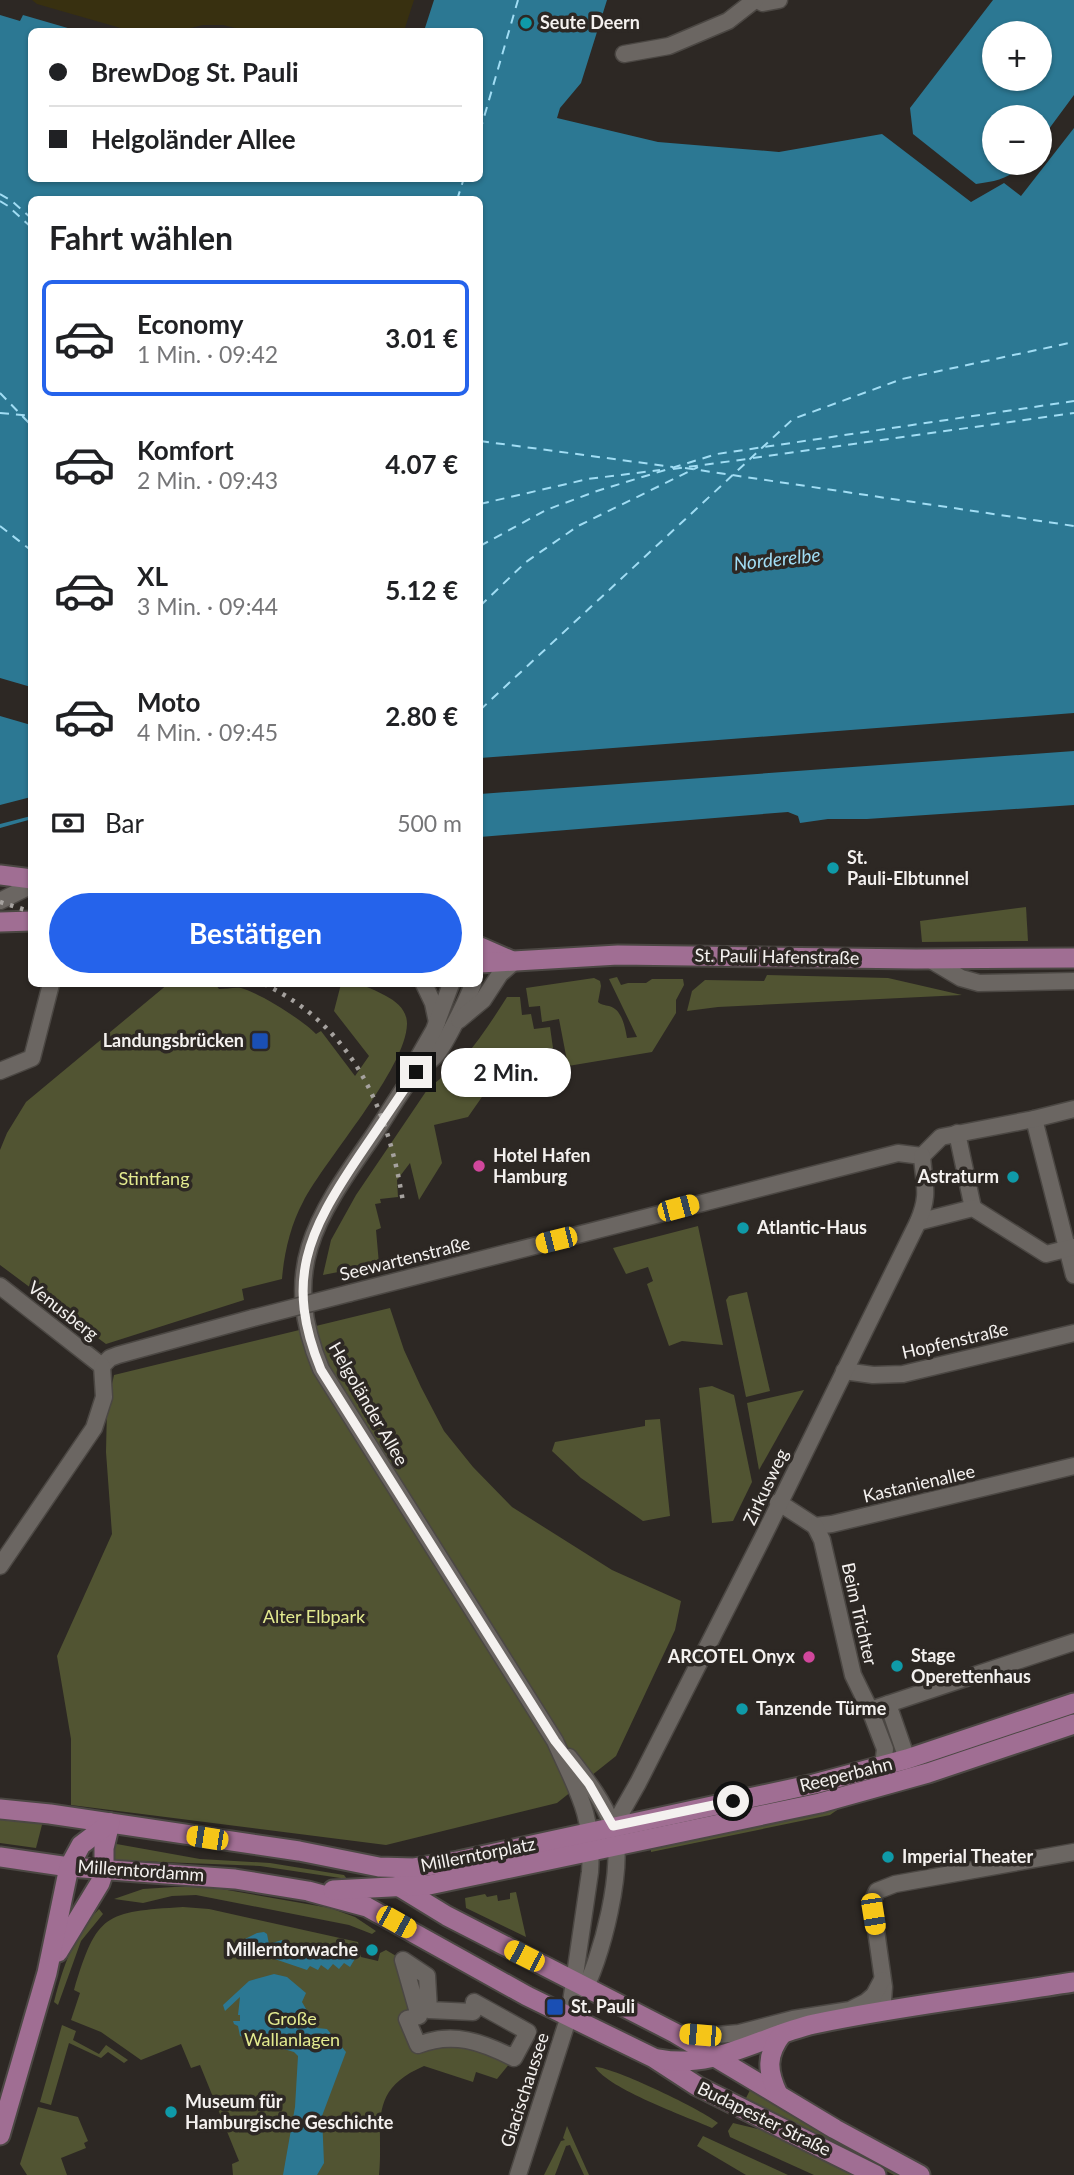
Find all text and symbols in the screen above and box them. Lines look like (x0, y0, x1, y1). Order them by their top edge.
place label: Seute Deern (540, 11, 640, 33)
marker: Seute Deern (518, 15, 534, 31)
map controls (982, 21, 1052, 175)
button: + (982, 21, 1052, 91)
text: BrewDog St. Pauli (91, 56, 299, 88)
button: − (982, 105, 1052, 175)
text: Helgoländer Allee (91, 123, 296, 155)
text: Fahrt wählen (49, 218, 233, 257)
icon: car (53, 307, 116, 370)
text: Economy (137, 308, 243, 340)
text: 3.01 € (385, 322, 458, 354)
text: 1 Min. · 09:42 (137, 340, 278, 368)
icon: car (53, 433, 116, 496)
text: Komfort (137, 434, 234, 466)
text: 4.07 € (385, 448, 458, 480)
text: 2 Min. · 09:43 (137, 466, 278, 494)
water label: Norderelbe (732, 543, 821, 574)
icon: car (53, 559, 116, 622)
text: XL (137, 560, 168, 592)
text: 5.12 € (385, 574, 458, 606)
text: 3 Min. · 09:44 (137, 592, 278, 620)
icon: car (53, 685, 116, 748)
text: Moto (137, 686, 200, 718)
text: 2.80 € (385, 700, 458, 732)
text: 4 Min. · 09:45 (137, 718, 278, 746)
icon: cash (49, 804, 87, 842)
text: Bar (105, 807, 144, 839)
text: 500 m (397, 809, 462, 837)
place label: St. Pauli-Elbtunnel (847, 846, 969, 889)
marker: St. Pauli-Elbtunnel (825, 860, 841, 876)
button: Bestätigen (49, 893, 462, 973)
street label: St. Pauli Hafenstraße (694, 944, 860, 968)
place label: Landungsbrücken (103, 1029, 244, 1051)
marker: Landungsbrücken (250, 1031, 270, 1051)
callout: 2 Min. (440, 1048, 570, 1096)
route end (400, 1056, 432, 1088)
text: 2 Min. (474, 1058, 538, 1086)
place label: Hotel Hafen Hamburg (493, 1144, 590, 1187)
marker: Hotel Hafen Hamburg (471, 1158, 487, 1174)
place label: Astraturm (917, 1165, 999, 1187)
park label: Stintfang (118, 1167, 190, 1189)
marker: Astraturm (1005, 1169, 1021, 1185)
car (655, 1192, 702, 1224)
place label: Atlantic-Haus (756, 1216, 867, 1238)
marker: Atlantic-Haus (735, 1220, 751, 1236)
car (534, 1225, 579, 1255)
street label: Seewartenstraße (337, 1231, 472, 1285)
street label: Venusberg (24, 1276, 103, 1345)
street label: Hopfenstraße (899, 1317, 1010, 1363)
street label: Helgoländer Allee (325, 1338, 413, 1469)
street label: Zirkusweg (738, 1445, 792, 1528)
street label: Kastanienallee (861, 1459, 977, 1507)
street label: Beim Trichter (837, 1560, 883, 1668)
park label: Alter Elbpark (263, 1605, 366, 1627)
place label: Stage Operettenhaus (911, 1644, 1031, 1687)
place label: ARCOTEL Onyx (667, 1645, 796, 1667)
marker: ARCOTEL Onyx (801, 1649, 817, 1665)
marker: Stage Operettenhaus (889, 1658, 905, 1674)
place label: Tanzende Türme (756, 1697, 887, 1719)
marker: Tanzende Türme (734, 1701, 750, 1717)
street label: Reeperbahn (797, 1752, 894, 1796)
route start (717, 1785, 749, 1817)
car (185, 1824, 230, 1852)
street label: Millerntorplatz (419, 1832, 537, 1876)
place label: Imperial Theater (902, 1845, 1033, 1867)
marker: Imperial Theater (880, 1849, 896, 1865)
street label: Millerntordamm (77, 1855, 205, 1885)
car (860, 1892, 887, 1936)
car (373, 1903, 420, 1941)
car (501, 1937, 548, 1975)
place label: Millerntorwache (226, 1938, 358, 1960)
marker: Millerntorwache (364, 1942, 380, 1958)
place label: St. Pauli (571, 1995, 635, 2017)
marker: St. Pauli (545, 1997, 565, 2017)
park label: Große Wallanlagen (244, 2007, 340, 2050)
car (679, 2023, 722, 2047)
street label: Glacischaussee (495, 2030, 553, 2150)
street label: Budapester Straße (694, 2076, 835, 2160)
place label: Museum für Hamburgische Geschichte (185, 2090, 394, 2133)
marker: Museum für Hamburgische Geschichte (163, 2104, 179, 2120)

